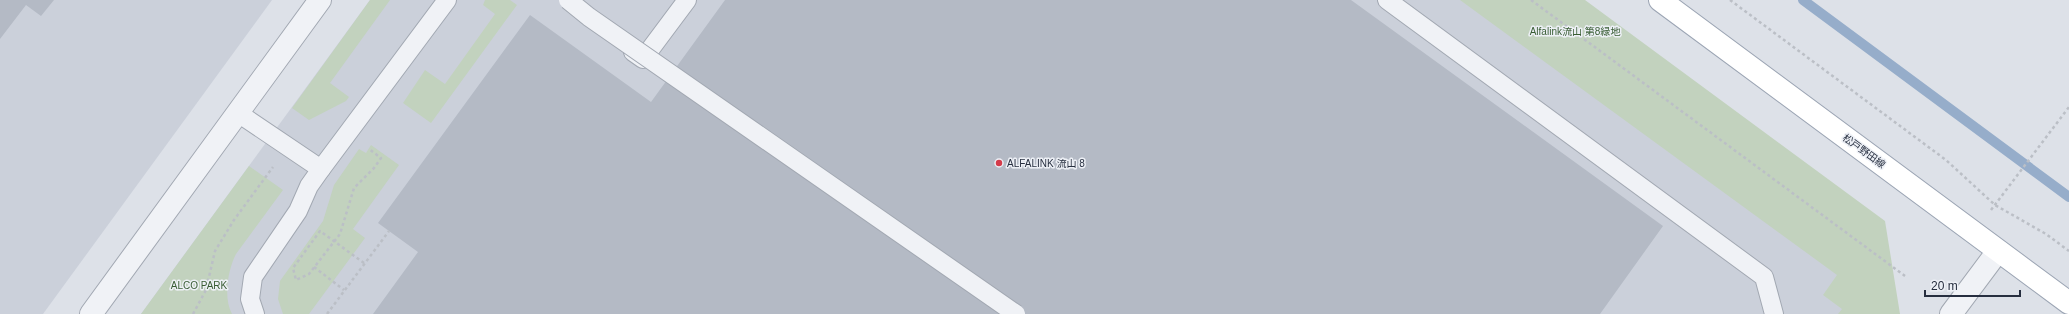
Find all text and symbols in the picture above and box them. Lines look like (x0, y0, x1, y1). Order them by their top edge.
park label: Alfalink流山 第8緑地 (1530, 26, 1621, 37)
street label: 松戸野田線 (1841, 132, 1887, 170)
marker: ALFALINK 流山 8 (994, 158, 1004, 168)
place label: ALFALINK 流山 8 (1007, 158, 1085, 169)
scale bar (1925, 272, 2020, 298)
text: 20 m (1931, 279, 1958, 293)
park label: ALCO PARK (171, 280, 228, 291)

